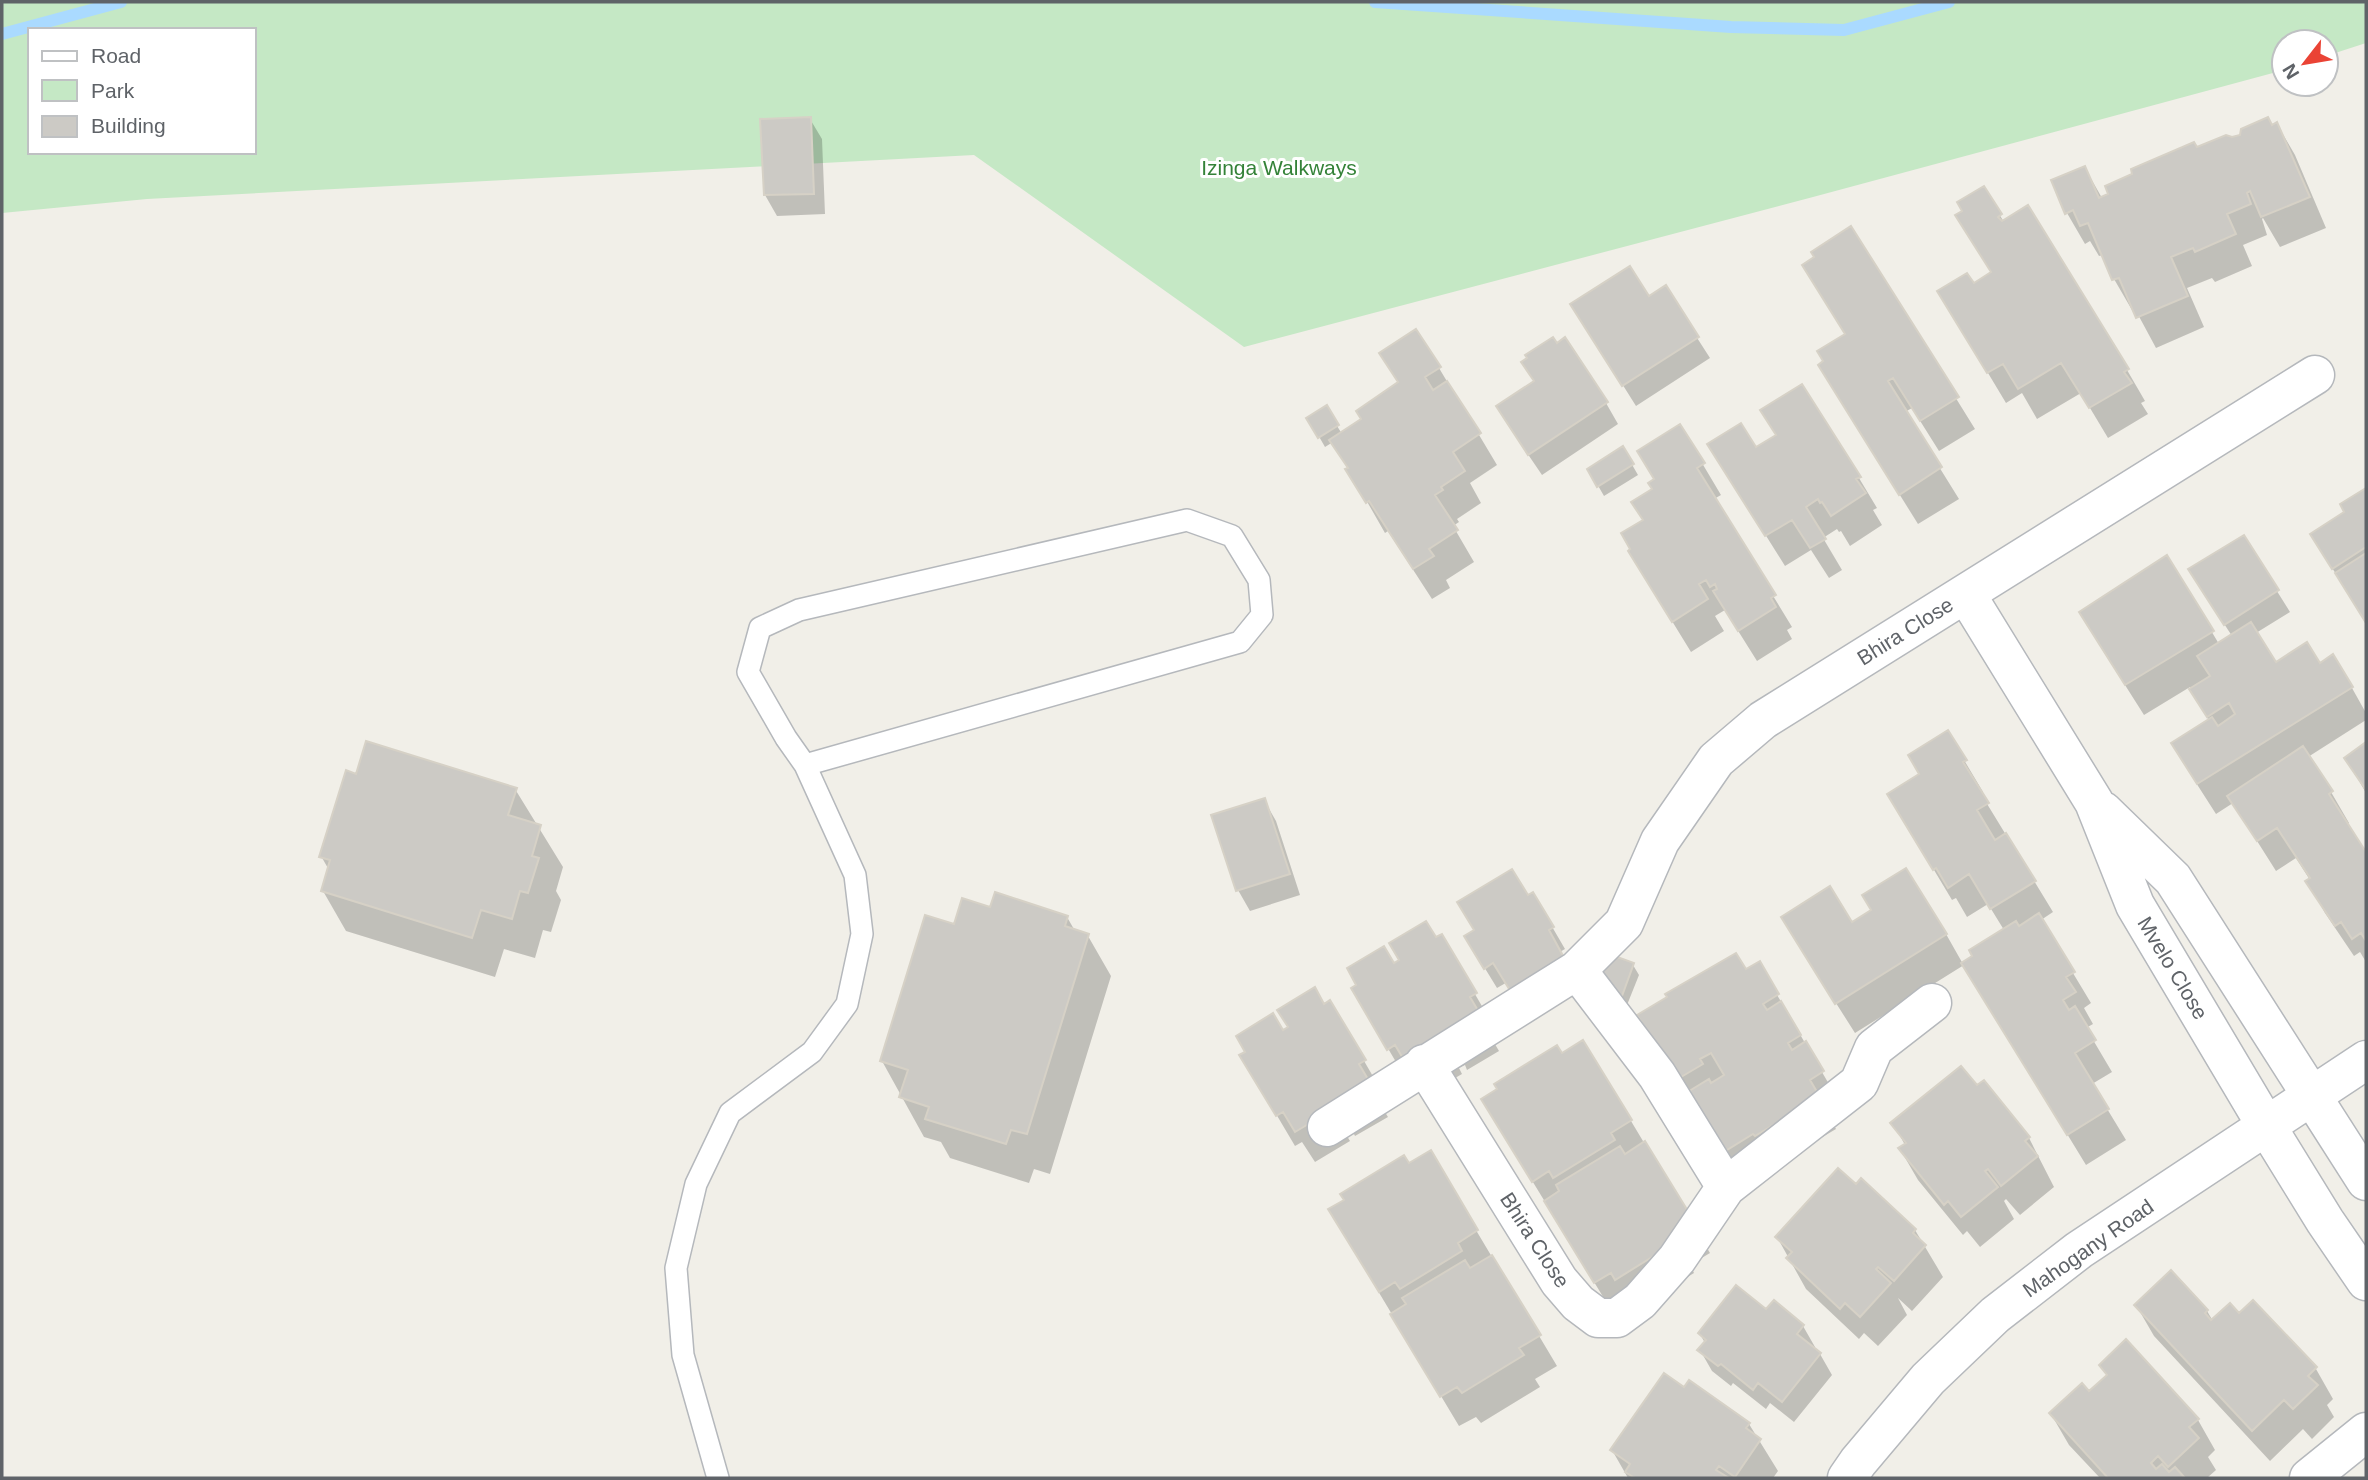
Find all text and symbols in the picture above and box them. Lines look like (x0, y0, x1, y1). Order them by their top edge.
legend (28, 28, 256, 154)
north arrow (2270, 28, 2340, 98)
text: Road (91, 44, 141, 67)
text: N (2278, 60, 2303, 83)
text: Park (91, 79, 135, 102)
text: Building (91, 114, 166, 137)
park label: Izinga Walkways (1201, 156, 1357, 179)
street label: Bhira Close (1853, 592, 1957, 670)
street label: Mvelo Close (2133, 913, 2213, 1023)
street label: Bhira Close (1496, 1188, 1574, 1292)
street label: Mahogany Road (2018, 1194, 2158, 1302)

